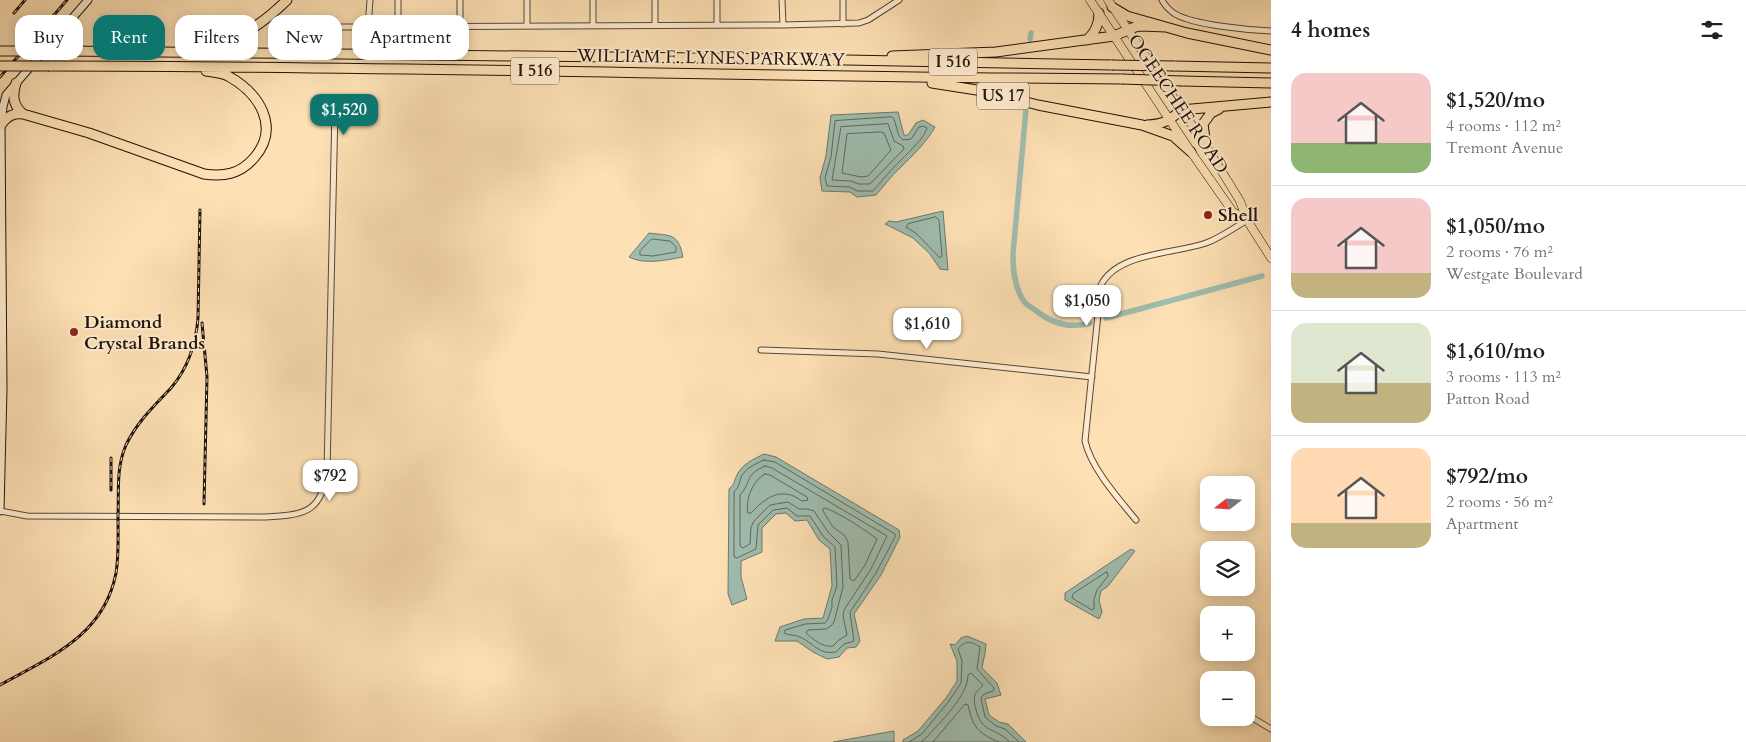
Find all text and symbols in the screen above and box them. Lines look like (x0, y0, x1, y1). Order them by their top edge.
chip: Buy (15, 15, 83, 60)
chip: Rent (93, 15, 165, 60)
chip: Filters (175, 15, 258, 60)
chip: New (268, 15, 342, 60)
chip: Apartment (352, 15, 469, 60)
text: 4 homes (1291, 16, 1370, 45)
icon: filters (1698, 16, 1726, 44)
street label: OGEECHEE ROAD (1122, 29, 1234, 179)
street label: WILLIAM F. LYNES PARKWAY (576, 43, 846, 73)
road number: I 516 (929, 48, 977, 76)
road number: I 516 (511, 58, 559, 84)
road number: US 17 (977, 82, 1029, 110)
text: $1,520/mo (1446, 86, 1545, 115)
icon: home (1331, 93, 1391, 153)
pin: $1,520 (303, 94, 385, 136)
text: $1,520 (321, 99, 367, 121)
text: 4 rooms · 112 m² (1446, 115, 1561, 137)
text: Tremont Avenue (1446, 137, 1563, 159)
place label: Shell (1218, 203, 1258, 228)
marker: Shell (1202, 209, 1214, 221)
text: $1,050/mo (1446, 212, 1545, 241)
icon: home (1331, 218, 1391, 278)
text: 2 rooms · 76 m² (1446, 241, 1553, 263)
text: Westgate Boulevard (1446, 263, 1583, 285)
pin: $1,050 (1046, 284, 1128, 327)
text: $1,050 (1064, 290, 1110, 312)
pin: $1,610 (886, 308, 968, 350)
place label: Diamond Crystal Brands (84, 310, 205, 356)
text: $1,610 (904, 313, 950, 335)
marker: Diamond Crystal Brands (68, 326, 80, 338)
text: $1,610/mo (1446, 337, 1545, 366)
icon: home (1331, 343, 1391, 403)
text: 3 rooms · 113 m² (1446, 366, 1561, 388)
text: Patton Road (1446, 388, 1530, 410)
pin: $792 (300, 460, 360, 502)
text: $792/mo (1446, 462, 1528, 491)
text: $792 (314, 465, 346, 487)
icon: home (1331, 468, 1391, 528)
north arrow (1200, 476, 1255, 531)
map controls (1200, 476, 1255, 726)
text: 2 rooms · 56 m² (1446, 491, 1553, 513)
text: Apartment (1446, 513, 1519, 535)
button: layers (1200, 541, 1255, 596)
button: + (1200, 606, 1255, 661)
button: − (1200, 671, 1255, 726)

